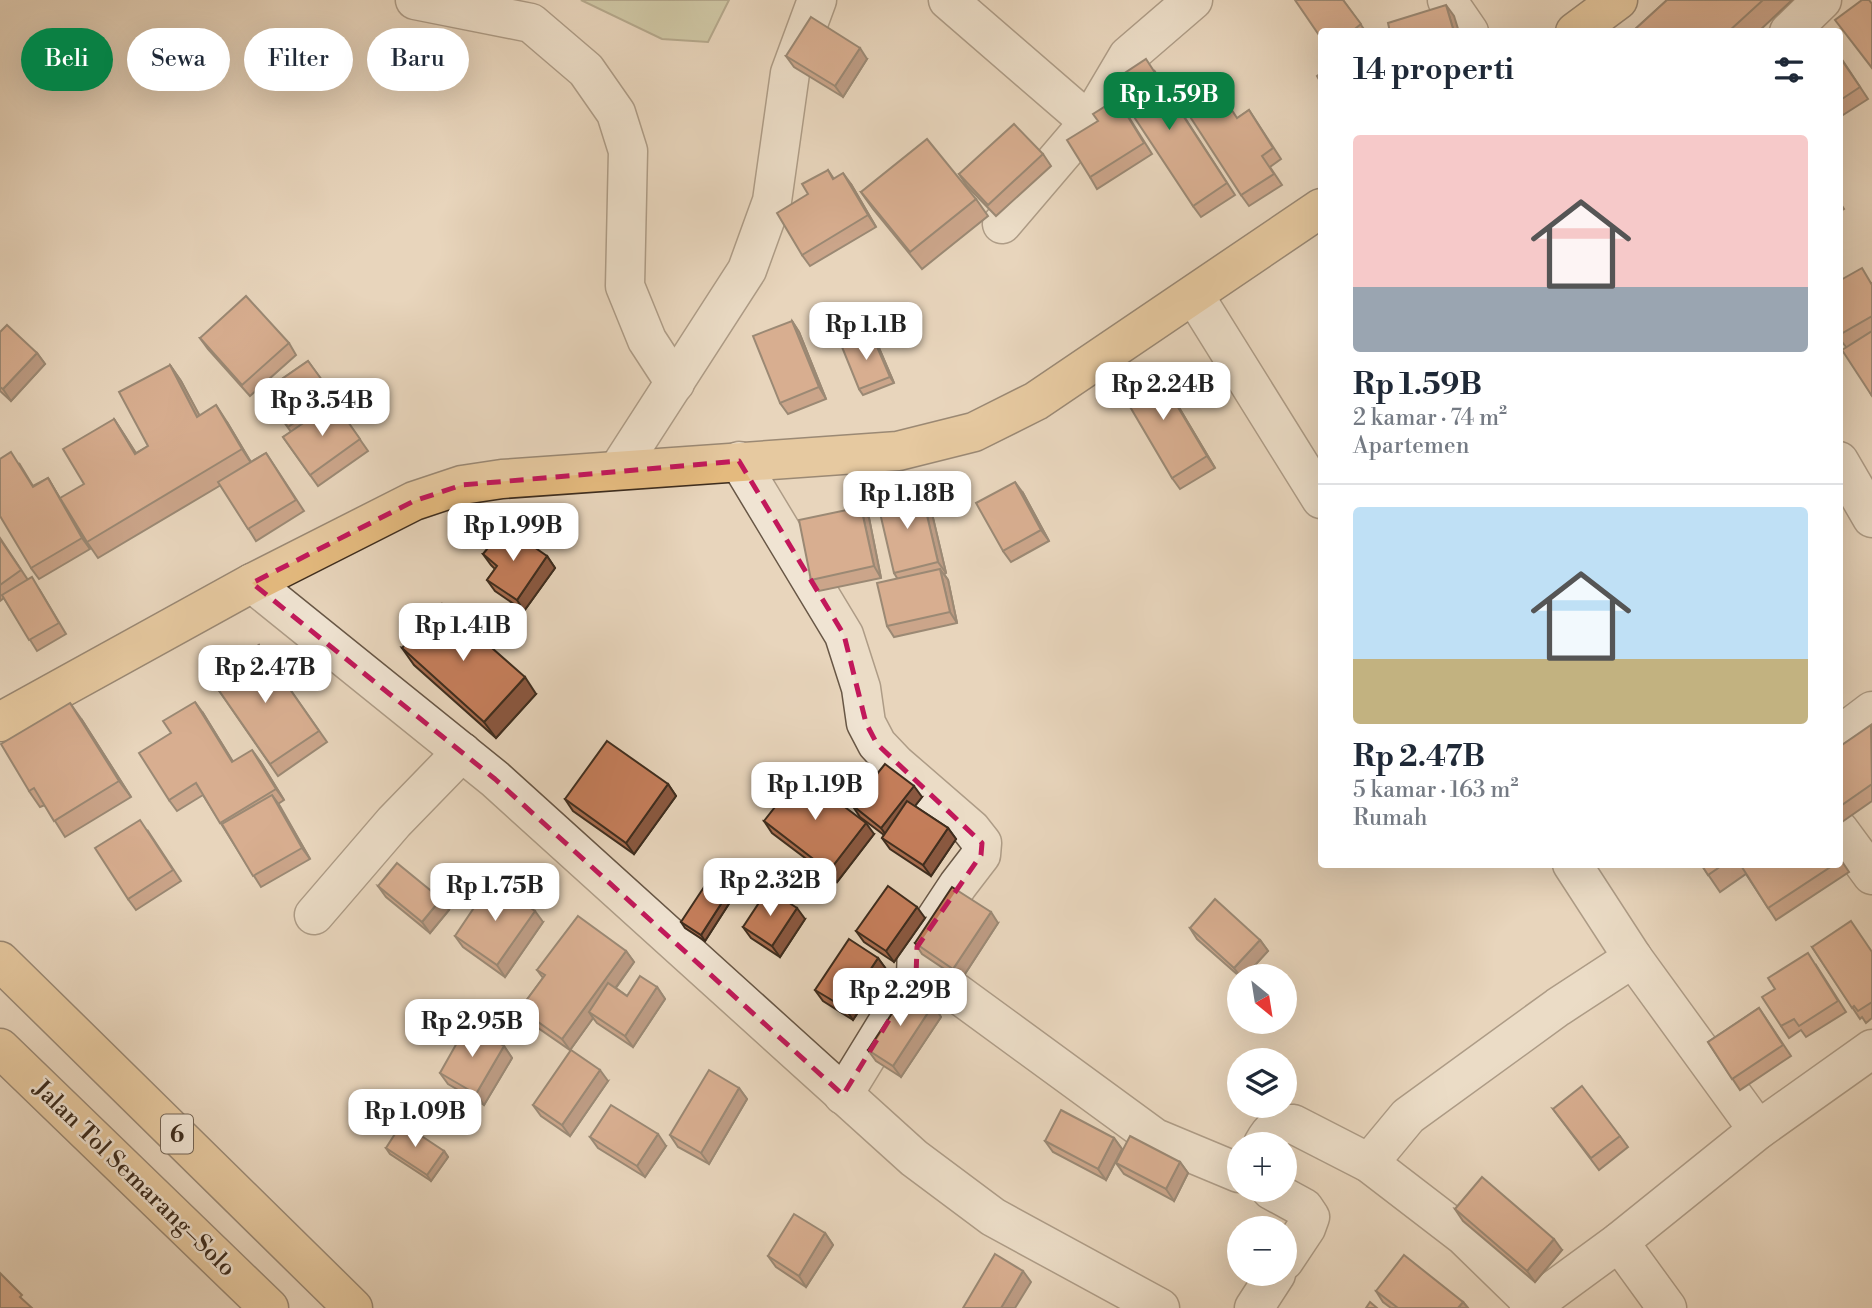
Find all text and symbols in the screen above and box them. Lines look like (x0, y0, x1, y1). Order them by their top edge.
chip: Beli (21, 28, 113, 91)
chip: Sewa (127, 28, 230, 91)
chip: Filter (244, 28, 353, 91)
chip: Baru (367, 28, 469, 91)
text: 14 properti (1353, 51, 1514, 89)
icon: filters (1770, 51, 1808, 89)
pin: Rp 1.59B (1097, 72, 1241, 132)
text: Rp 1.59B (1120, 81, 1218, 109)
icon: home (1518, 181, 1644, 307)
pin: Rp 1.1B (801, 302, 931, 362)
text: Rp 1.1B (825, 311, 907, 339)
pin: Rp 2.24B (1091, 362, 1235, 422)
text: Rp 1.59B (1353, 366, 1482, 404)
text: Rp 2.24B (1111, 371, 1215, 399)
pin: Rp 3.54B (250, 378, 394, 438)
text: Rp 3.54B (271, 387, 373, 415)
text: 2 kamar · 74 m² (1353, 404, 1507, 432)
text: Apartemen (1353, 432, 1469, 460)
pin: Rp 1.18B (835, 472, 979, 531)
text: Rp 1.18B (859, 480, 955, 508)
pin: Rp 1.99B (441, 504, 585, 563)
text: Rp 1.99B (463, 512, 563, 540)
icon: home (1518, 553, 1644, 679)
pin: Rp 1.41B (391, 604, 535, 663)
text: Rp 1.41B (415, 612, 511, 640)
pin: Rp 2.47B (193, 646, 337, 705)
text: Rp 2.47B (214, 654, 316, 682)
text: Rp 2.47B (1353, 738, 1485, 776)
pin: Rp 1.19B (743, 762, 887, 822)
text: Rp 1.19B (767, 771, 863, 799)
text: 5 kamar · 163 m² (1353, 776, 1518, 804)
text: Rumah (1353, 804, 1428, 832)
pin: Rp 2.32B (698, 858, 842, 918)
pin: Rp 1.75B (423, 864, 567, 923)
text: Rp 2.32B (719, 867, 821, 895)
text: Rp 1.75B (446, 872, 544, 900)
north arrow (1227, 964, 1297, 1034)
map controls (1227, 964, 1297, 1286)
pin: Rp 2.29B (828, 968, 972, 1028)
text: Rp 2.29B (849, 977, 951, 1005)
pin: Rp 2.95B (400, 1000, 544, 1059)
text: Rp 2.95B (421, 1008, 523, 1036)
button: layers (1227, 1048, 1297, 1118)
street label: Jalan Tol Semarang–Solo (26, 1073, 242, 1283)
pin: Rp 1.09B (343, 1090, 487, 1149)
text: Rp 1.09B (364, 1098, 466, 1126)
road number: 6 (161, 1114, 193, 1154)
button: + (1227, 1132, 1297, 1202)
button: − (1227, 1216, 1297, 1286)

